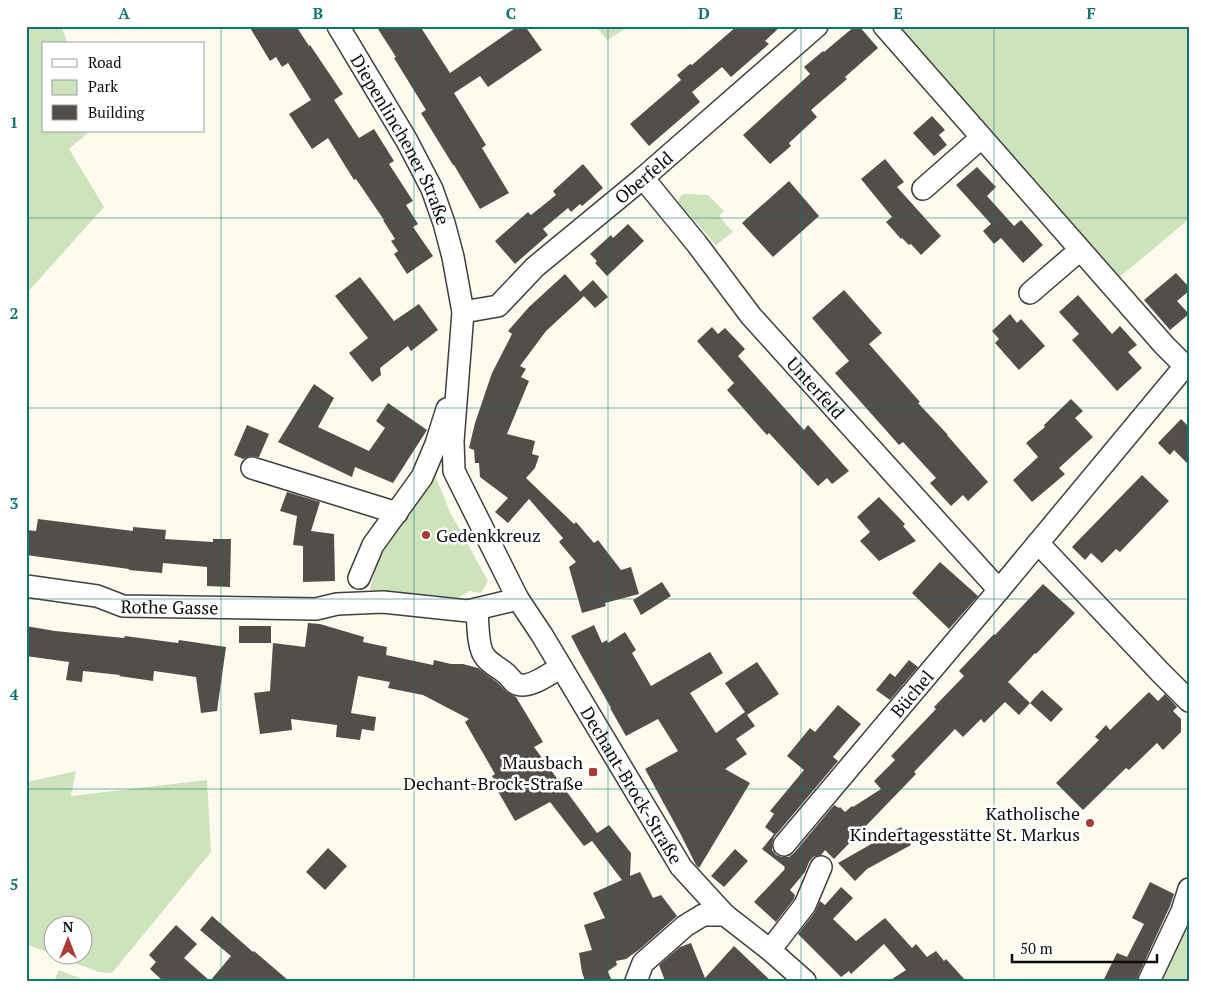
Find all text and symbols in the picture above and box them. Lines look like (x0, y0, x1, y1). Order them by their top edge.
text: A (118, 2, 130, 24)
text: B (313, 2, 323, 24)
text: C (506, 2, 516, 24)
text: D (698, 2, 710, 24)
text: E (893, 2, 903, 24)
text: F (1086, 2, 1096, 24)
legend (42, 42, 205, 132)
street label: Diepenlinchener Straße (346, 50, 456, 228)
text: Road (88, 52, 121, 72)
text: Park (88, 76, 118, 96)
text: Building (88, 102, 146, 122)
text: 1 (9, 111, 19, 133)
street label: Oberfeld (609, 146, 678, 209)
text: 2 (9, 302, 19, 324)
street label: Unterfeld (782, 352, 850, 424)
text: 3 (9, 492, 19, 514)
place label: Gedenkkreuz (436, 523, 541, 547)
marker: Gedenkkreuz (420, 529, 432, 541)
street label: Rothe Gasse (120, 594, 218, 619)
street label: Büchel (885, 665, 938, 722)
text: 4 (9, 683, 19, 705)
street label: Dechant-Brock-Straße (575, 702, 688, 868)
place label: Mausbach Dechant-Brock-Straße (403, 750, 583, 795)
marker: Mausbach Dechant-Brock-Straße (587, 766, 599, 778)
place label: Katholische Kindertagesstätte St. Markus (850, 801, 1080, 846)
marker: Katholische Kindertagesstätte St. Markus (1084, 817, 1096, 829)
text: 5 (9, 873, 19, 895)
north arrow (42, 914, 92, 964)
text: N (63, 917, 74, 936)
scale bar (1012, 932, 1158, 964)
text: 50 m (1020, 938, 1053, 958)

